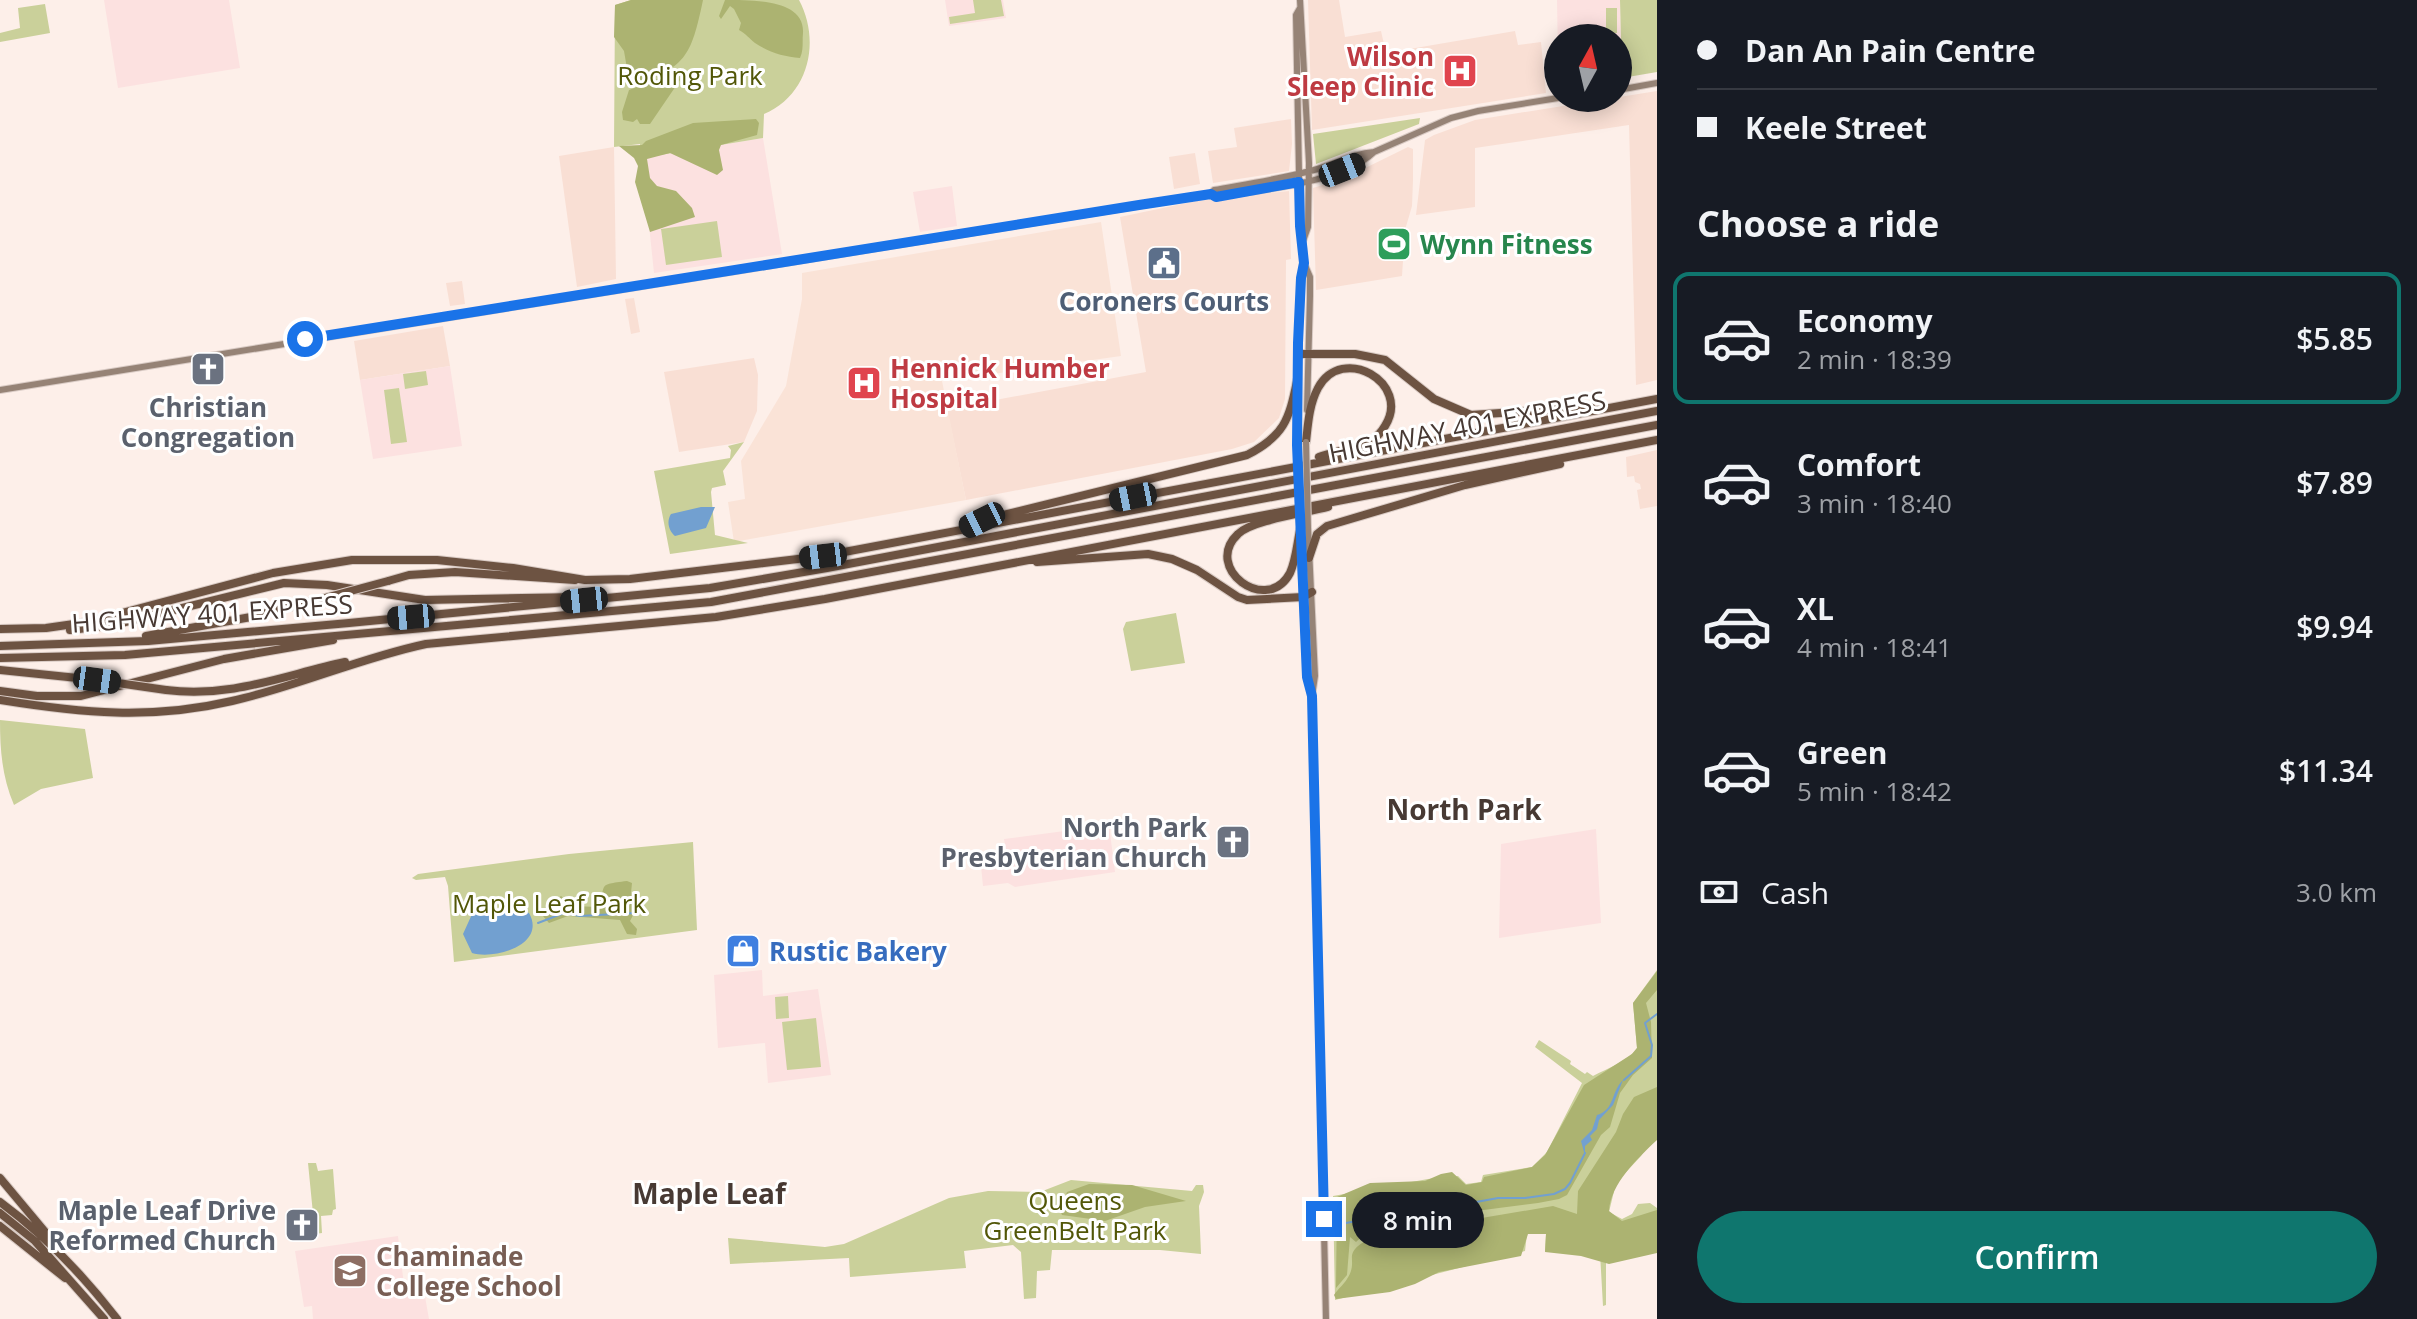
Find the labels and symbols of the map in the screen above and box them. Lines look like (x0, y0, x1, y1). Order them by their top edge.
north arrow (1544, 24, 1632, 112)
place label: Wilson Sleep Clinic (1287, 38, 1434, 104)
hospital icon: Wilson Sleep Clinic (1441, 52, 1479, 90)
park label: Roding Park (617, 57, 763, 93)
car (1315, 150, 1369, 190)
sports icon: Wynn Fitness (1375, 225, 1413, 263)
place label: Wynn Fitness (1420, 226, 1593, 262)
public building icon: Coroners Courts (1145, 244, 1183, 282)
place label: Coroners Courts (1059, 283, 1269, 319)
route start (287, 321, 323, 357)
church icon: Christian Congregation (189, 350, 227, 388)
place label: Hennick Humber Hospital (890, 350, 1110, 416)
hospital icon: Hennick Humber Hospital (845, 364, 883, 402)
street label: HIGHWAY 401 EXPRESS (1325, 381, 1609, 471)
place label: Christian Congregation (121, 389, 295, 455)
car (1107, 481, 1159, 513)
car (955, 499, 1009, 541)
car (798, 541, 848, 571)
street label: HIGHWAY 401 EXPRESS (70, 585, 354, 641)
car (559, 586, 609, 614)
car (386, 603, 436, 631)
car (72, 665, 122, 695)
district label: North Park (1386, 790, 1542, 828)
place label: North Park Presbyterian Church (940, 809, 1208, 875)
church icon: North Park Presbyterian Church (1214, 823, 1252, 861)
park label: Maple Leaf Park (452, 885, 646, 921)
shop icon: Rustic Bakery (724, 932, 762, 970)
place label: Rustic Bakery (769, 933, 947, 969)
district label: Maple Leaf (632, 1174, 788, 1212)
park label: Queens GreenBelt Park (983, 1182, 1167, 1248)
callout: 8 min (1352, 1191, 1484, 1247)
place label: Maple Leaf Drive Reformed Church (48, 1192, 276, 1258)
route end (1306, 1201, 1342, 1237)
church icon: Maple Leaf Drive Reformed Church (283, 1206, 321, 1244)
place label: Chaminade College School (376, 1238, 562, 1304)
school or university icon: Chaminade College School (331, 1252, 369, 1290)

